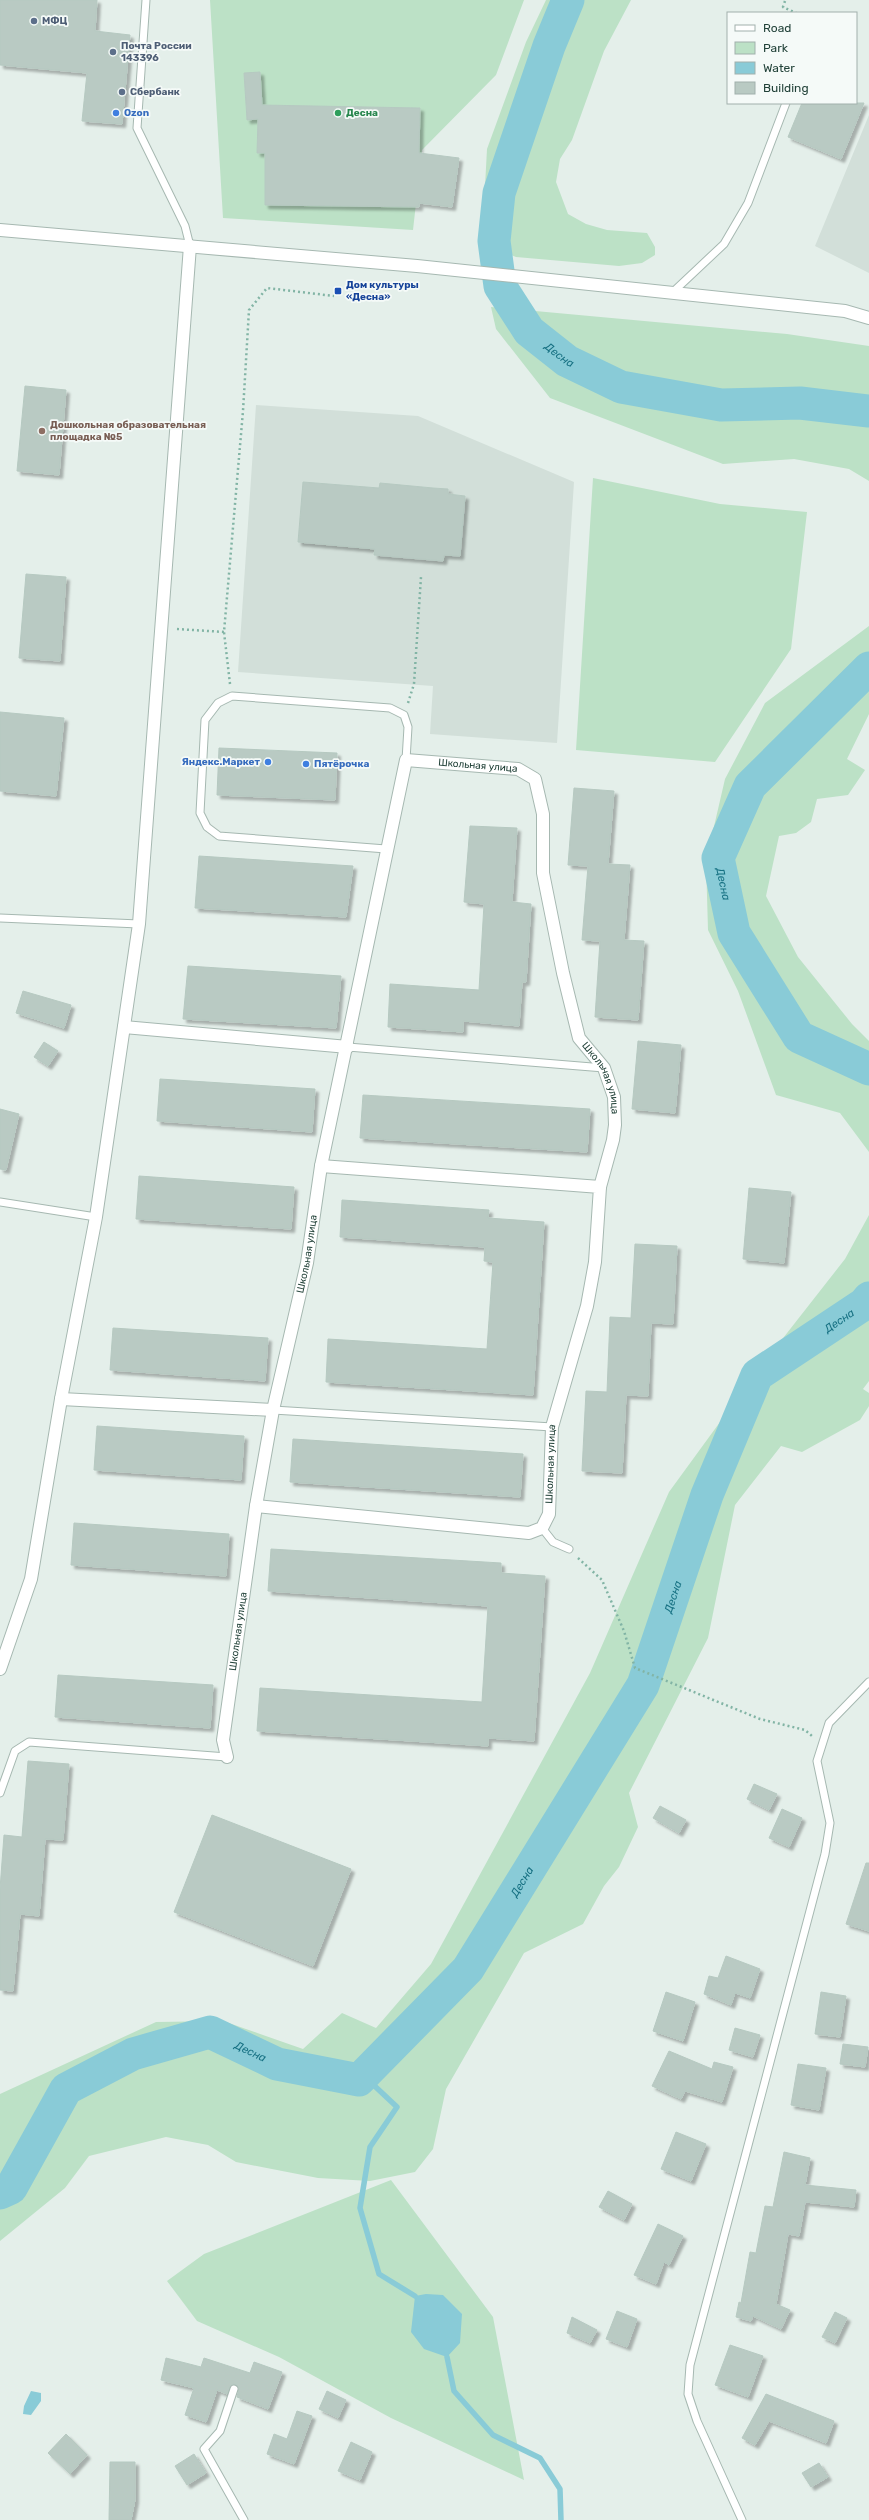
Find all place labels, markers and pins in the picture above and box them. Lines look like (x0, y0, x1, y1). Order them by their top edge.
place label: МФЦ (42, 15, 68, 27)
marker: МФЦ (29, 16, 39, 26)
place label: Почта России 143396 (121, 40, 192, 64)
marker: Почта России 143396 (108, 47, 118, 57)
place label: Сбербанк (130, 86, 180, 98)
marker: Сбербанк (117, 87, 127, 97)
place label: Ozon (124, 107, 149, 119)
place label: Десна (346, 107, 378, 119)
marker: Ozon (111, 108, 121, 118)
marker: Десна (333, 108, 343, 118)
place label: Дом культуры «Десна» (346, 279, 419, 303)
marker: Дом культуры «Десна» (333, 286, 343, 296)
place label: Дошкольная образовательная площадка №5 (50, 419, 206, 443)
marker: Дошкольная образовательная площадка №5 (37, 426, 47, 436)
place label: Яндекс.Маркет (182, 756, 261, 768)
marker: Яндекс.Маркет (263, 757, 273, 767)
place label: Пятёрочка (314, 758, 369, 770)
marker: Пятёрочка (301, 759, 311, 769)

